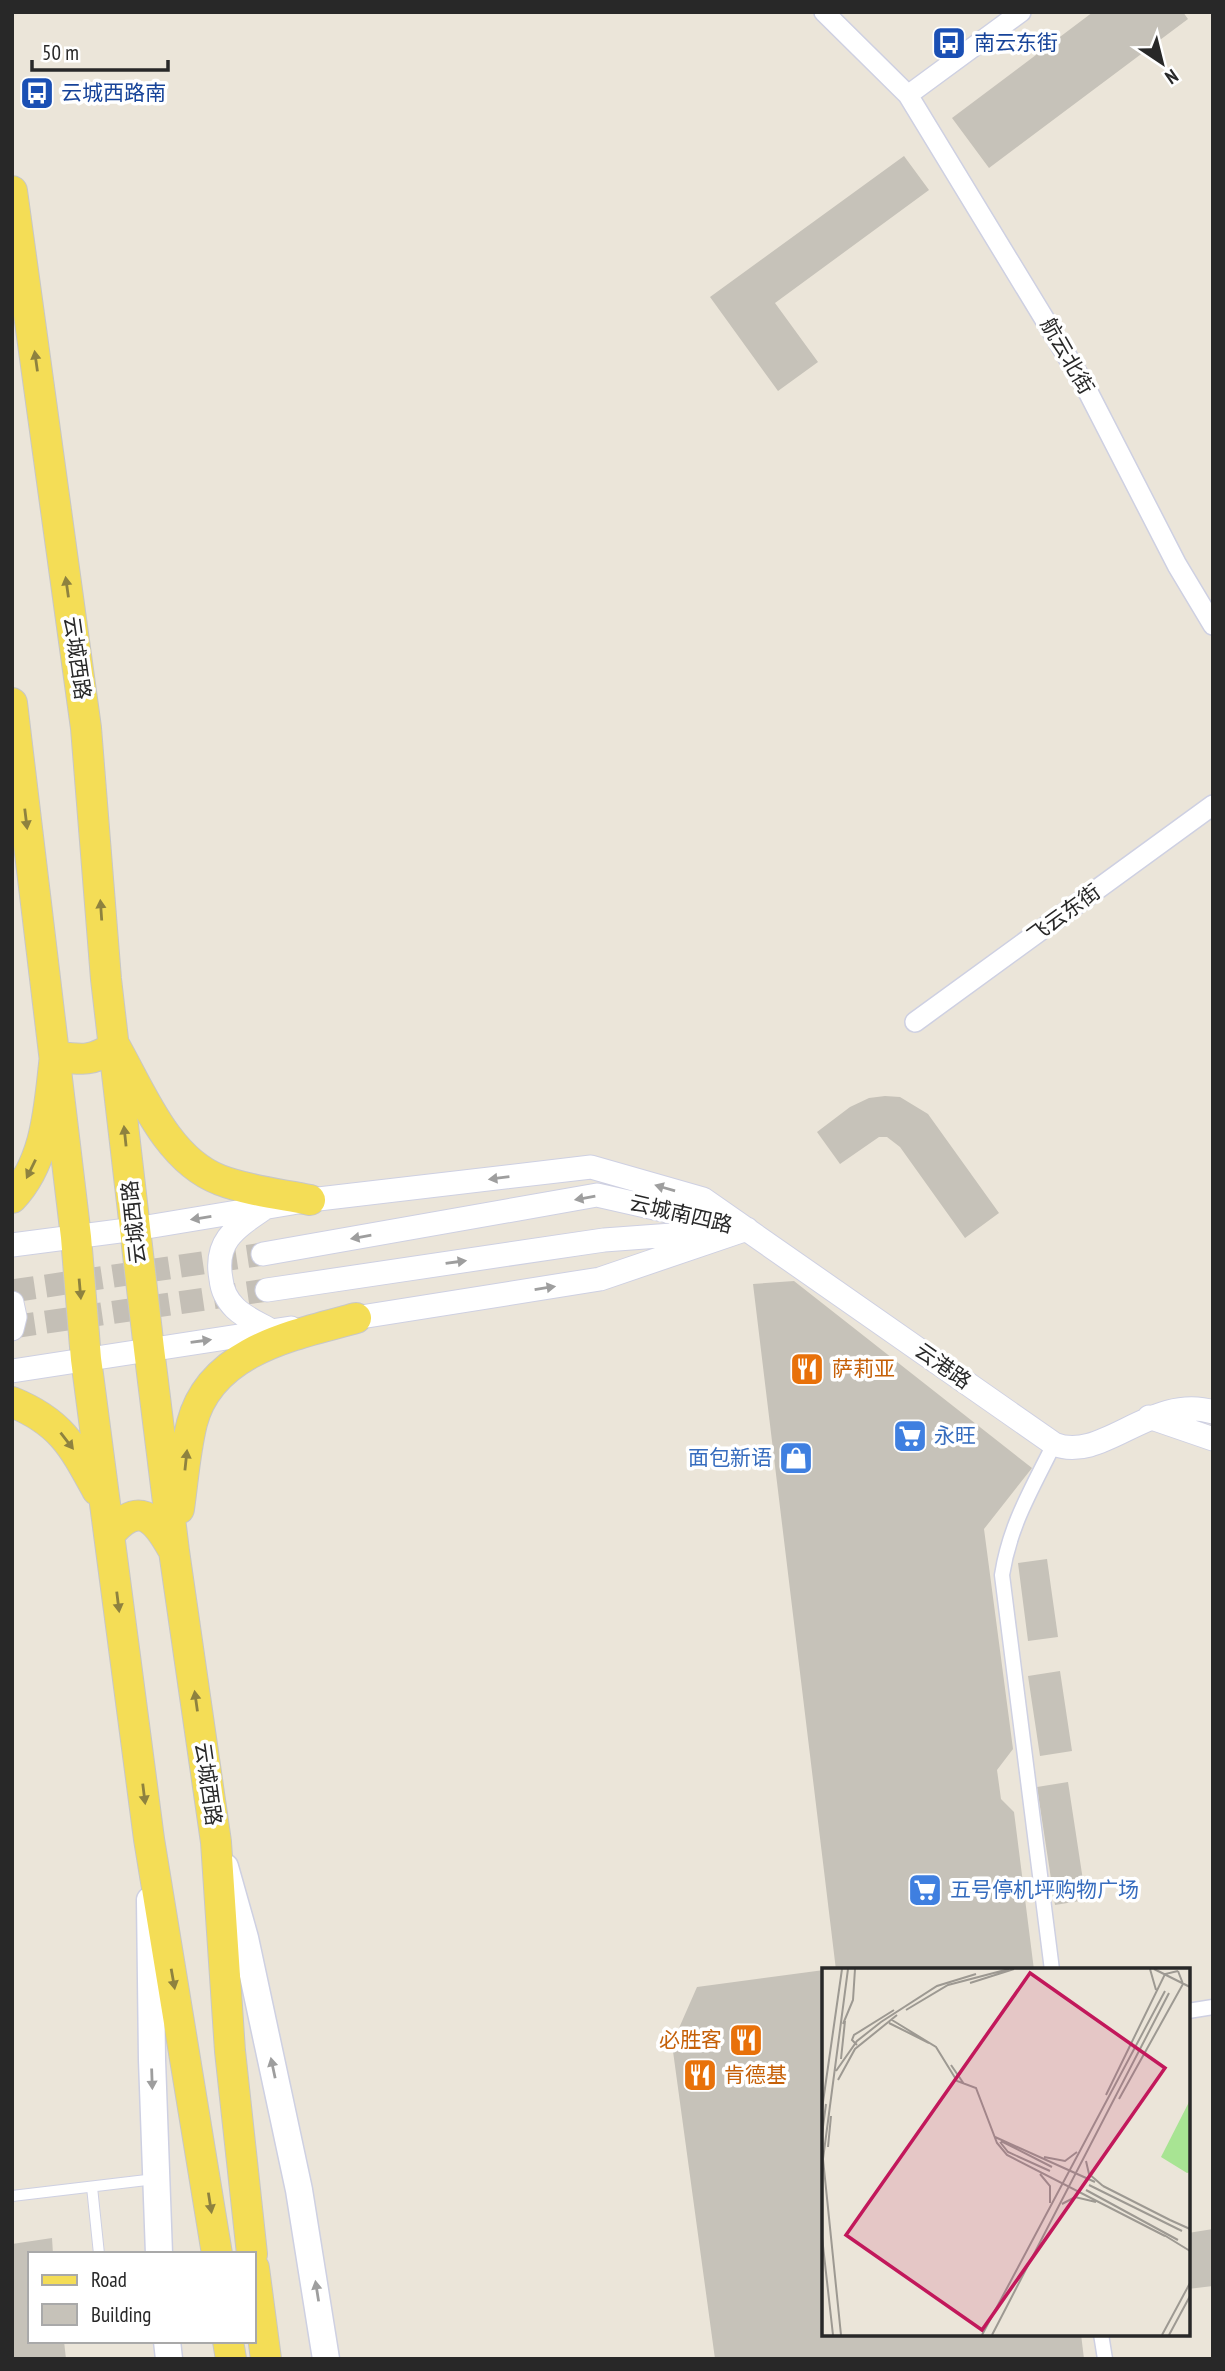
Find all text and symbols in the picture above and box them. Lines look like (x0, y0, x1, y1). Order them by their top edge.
bus stop icon: 南云东街 (930, 24, 968, 62)
scale bar (32, 28, 168, 72)
north arrow (1127, 28, 1197, 98)
place label: 南云东街 (974, 29, 1058, 56)
text: 50 m (42, 39, 79, 66)
text: N (1161, 64, 1183, 90)
bus stop icon: 云城西路南 (18, 74, 56, 112)
place label: 云城西路南 (61, 79, 166, 106)
street label: 航云北街 (1035, 313, 1100, 399)
one-way arrow (30, 350, 41, 372)
one-way arrow (61, 575, 72, 597)
street label: 云城西路 (58, 614, 97, 701)
one-way arrow (21, 809, 32, 831)
street label: 飞云东街 (1022, 878, 1106, 949)
one-way arrow (95, 899, 106, 921)
one-way arrow (119, 1125, 130, 1147)
one-way arrow (25, 1159, 36, 1179)
one-way arrow (488, 1172, 510, 1183)
street label: 云城西路 (116, 1179, 151, 1265)
one-way arrow (655, 1183, 676, 1193)
street label: 云城南四路 (627, 1189, 735, 1238)
one-way arrow (574, 1193, 596, 1204)
one-way arrow (190, 1213, 212, 1224)
one-way arrow (350, 1232, 372, 1243)
one-way arrow (445, 1256, 467, 1267)
one-way arrow (75, 1278, 86, 1300)
one-way arrow (534, 1282, 556, 1293)
one-way arrow (190, 1336, 212, 1347)
street label: 云港路 (910, 1336, 977, 1395)
restaurant icon: 萨莉亚 (788, 1350, 826, 1388)
place label: 萨莉亚 (832, 1355, 895, 1382)
supermarket icon: 永旺 (891, 1417, 929, 1455)
place label: 永旺 (934, 1422, 976, 1449)
one-way arrow (60, 1431, 75, 1449)
shop icon: 面包新语 (777, 1439, 815, 1477)
place label: 面包新语 (688, 1444, 772, 1471)
one-way arrow (181, 1448, 192, 1470)
one-way arrow (113, 1591, 124, 1613)
one-way arrow (190, 1690, 201, 1712)
street label: 云城西路 (189, 1740, 228, 1827)
one-way arrow (138, 1783, 149, 1805)
supermarket icon: 五号停机坪购物广场 (906, 1871, 944, 1909)
place label: 五号停机坪购物广场 (950, 1876, 1139, 1903)
one-way arrow (168, 1968, 179, 1990)
inset map (822, 1968, 1190, 2336)
restaurant icon: 必胜客 (727, 2021, 765, 2059)
place label: 必胜客 (659, 2026, 722, 2053)
restaurant icon: 肯德基 (681, 2056, 719, 2094)
one-way arrow (267, 2057, 278, 2079)
place label: 肯德基 (724, 2061, 787, 2088)
one-way arrow (147, 2068, 158, 2090)
one-way arrow (205, 2192, 216, 2214)
legend (28, 2252, 256, 2343)
text: Road (91, 2266, 127, 2293)
one-way arrow (311, 2280, 322, 2302)
text: Building (91, 2301, 151, 2328)

